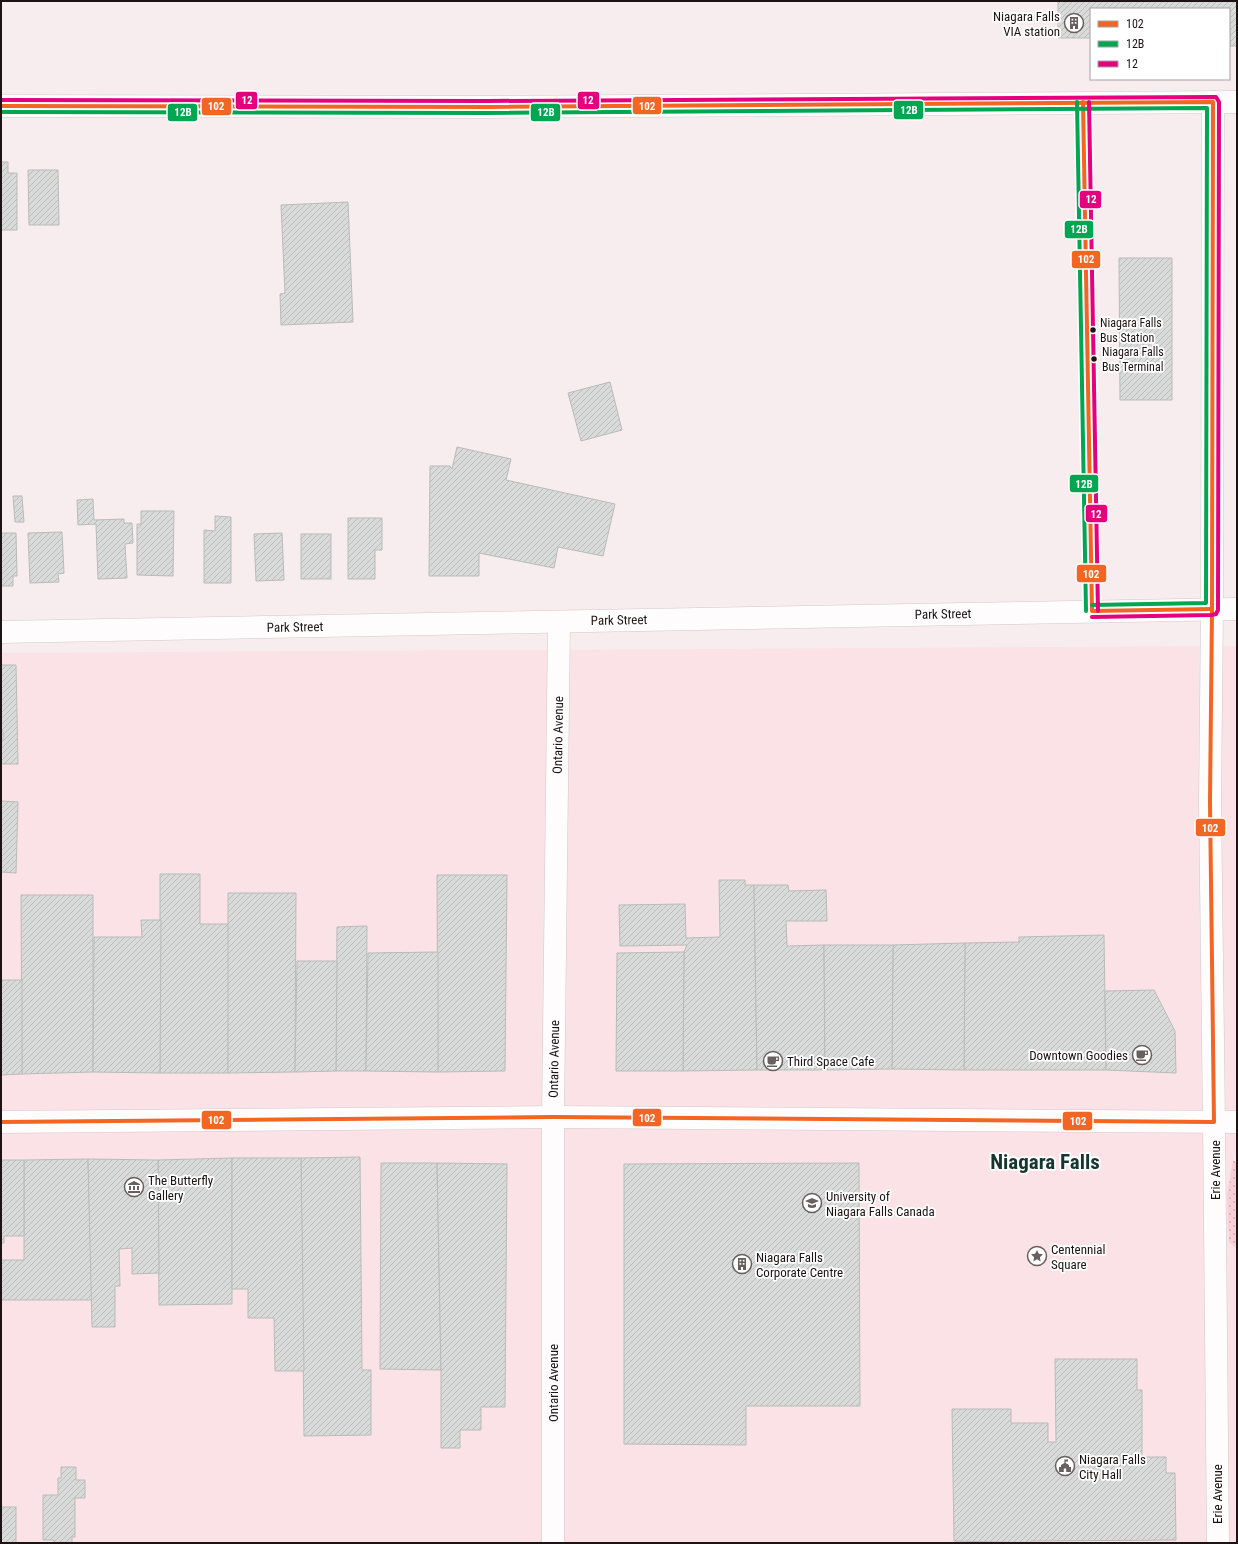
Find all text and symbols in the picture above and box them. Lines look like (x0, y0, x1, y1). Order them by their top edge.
legend (1090, 8, 1230, 80)
place label: Niagara Falls VIA station (993, 9, 1060, 39)
building icon: Niagara Falls VIA station (1063, 12, 1085, 34)
text: 102 (1126, 17, 1144, 31)
text: 12B (1126, 37, 1144, 51)
text: 12 (1126, 57, 1138, 71)
line badge: 12 (235, 91, 258, 110)
line badge: 12 (577, 91, 600, 110)
text: 12 (241, 94, 253, 107)
text: 12 (582, 94, 594, 107)
line badge: 102 (632, 96, 662, 115)
line badge: 102 (201, 97, 232, 116)
text: 102 (208, 100, 225, 113)
text: 102 (639, 100, 656, 113)
line badge: 12B (893, 100, 924, 120)
line badge: 12B (167, 103, 198, 122)
line badge: 12B (530, 103, 561, 122)
text: 12B (900, 104, 918, 117)
text: 12B (174, 106, 192, 119)
text: 12B (537, 106, 555, 119)
line badge: 12 (1079, 190, 1102, 209)
text: 12 (1085, 193, 1097, 206)
line badge: 12B (1064, 220, 1094, 239)
text: 12B (1070, 223, 1088, 236)
line badge: 102 (1071, 250, 1101, 269)
text: 102 (1078, 253, 1095, 266)
place label: Niagara Falls Bus Station (1100, 316, 1162, 345)
marker: Niagara Falls Bus Station (1088, 325, 1098, 335)
place label: Niagara Falls Bus Terminal (1102, 345, 1164, 374)
marker: Niagara Falls Bus Terminal (1089, 354, 1099, 364)
line badge: 12B (1069, 474, 1099, 493)
text: 12B (1075, 478, 1093, 491)
line badge: 12 (1085, 504, 1108, 523)
text: 12 (1090, 508, 1102, 521)
line badge: 102 (1076, 564, 1107, 583)
text: 102 (1083, 568, 1100, 581)
street label: Park Street (915, 606, 972, 622)
street label: Park Street (591, 612, 648, 628)
street label: Park Street (267, 619, 324, 635)
street label: Ontario Avenue (550, 696, 566, 774)
line badge: 102 (1195, 818, 1226, 837)
text: 102 (1202, 822, 1219, 835)
street label: Ontario Avenue (546, 1020, 562, 1098)
cafe icon: Downtown Goodies (1131, 1044, 1153, 1066)
place label: Downtown Goodies (1029, 1048, 1128, 1063)
cafe icon: Third Space Cafe (762, 1050, 784, 1072)
place label: Third Space Cafe (787, 1054, 874, 1069)
line badge: 102 (632, 1108, 662, 1127)
line badge: 102 (201, 1110, 232, 1130)
line badge: 102 (1062, 1111, 1093, 1131)
text: 102 (639, 1112, 656, 1125)
text: 102 (208, 1114, 225, 1127)
text: 102 (1070, 1115, 1087, 1128)
street label: Erie Avenue (1208, 1140, 1223, 1200)
district label: Niagara Falls (990, 1150, 1100, 1174)
place label: The Butterfly Gallery (148, 1173, 214, 1203)
museum icon: The Butterfly Gallery (123, 1176, 145, 1198)
place label: University of Niagara Falls Canada (826, 1189, 935, 1219)
school or university icon: University of Niagara Falls Canada (801, 1192, 823, 1214)
place label: Centennial Square (1051, 1242, 1106, 1272)
place icon: Centennial Square (1026, 1245, 1048, 1267)
place label: Niagara Falls Corporate Centre (756, 1250, 843, 1280)
building icon: Niagara Falls Corporate Centre (731, 1253, 753, 1275)
street label: Ontario Avenue (546, 1344, 561, 1422)
place label: Niagara Falls City Hall (1079, 1452, 1146, 1482)
public building icon: Niagara Falls City Hall (1054, 1455, 1076, 1477)
street label: Erie Avenue (1210, 1464, 1225, 1524)

